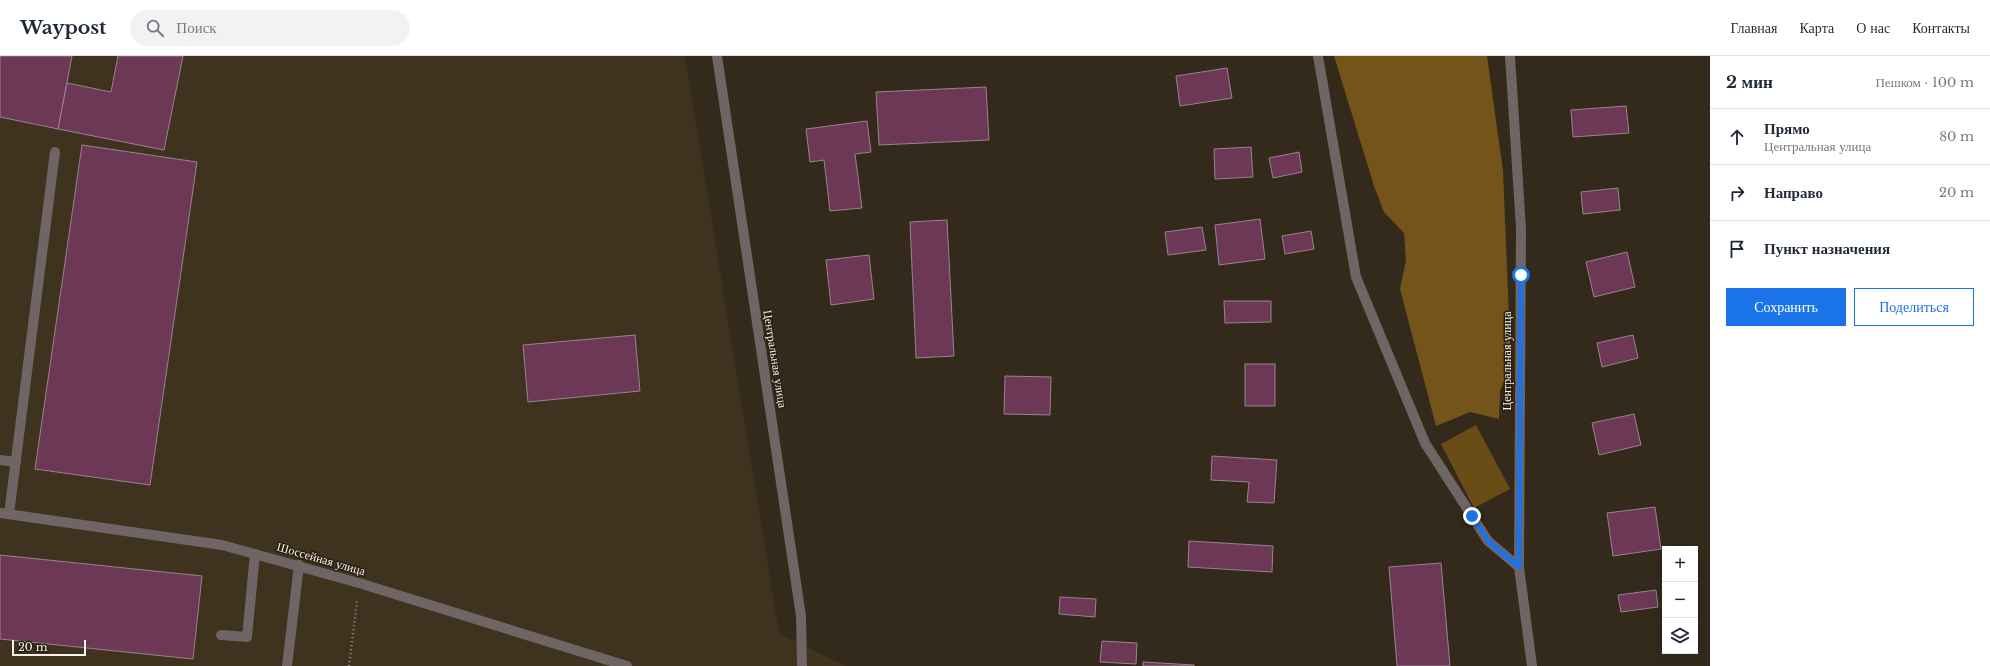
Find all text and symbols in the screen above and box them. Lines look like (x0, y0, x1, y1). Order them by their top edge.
search box (130, 10, 410, 46)
text: Waypost (20, 16, 106, 39)
icon: search (144, 17, 166, 39)
text: Поиск (176, 18, 217, 37)
text: Главная (1730, 19, 1777, 37)
text: Карта (1799, 19, 1834, 37)
text: О нас (1856, 19, 1890, 37)
text: Контакты (1912, 19, 1970, 37)
text: 2 мин (1726, 72, 1773, 93)
text: Пешком · 100 m (1875, 74, 1974, 91)
text: Прямо (1764, 119, 1810, 138)
icon: ahead (1726, 126, 1748, 148)
text: 80 m (1939, 128, 1974, 145)
text: Центральная улица (1764, 138, 1871, 155)
icon: right (1726, 182, 1748, 204)
text: Направо (1764, 183, 1823, 202)
text: 20 m (1939, 184, 1974, 201)
icon: arrive (1726, 238, 1748, 260)
text: Пункт назначения (1764, 239, 1890, 258)
route start (1512, 266, 1530, 284)
button: Сохранить (1726, 288, 1846, 326)
button: Поделиться (1854, 288, 1974, 326)
street label: Центральная улица (760, 309, 791, 410)
street label: Центральная улица (1499, 311, 1514, 411)
route end (1463, 507, 1481, 525)
street label: Шоссейная улица (275, 539, 368, 578)
map controls (1662, 546, 1698, 654)
button: + (1662, 546, 1698, 582)
button: − (1662, 582, 1698, 618)
button: layers (1662, 618, 1698, 654)
scale bar (12, 638, 86, 657)
text: 20 m (18, 640, 48, 654)

